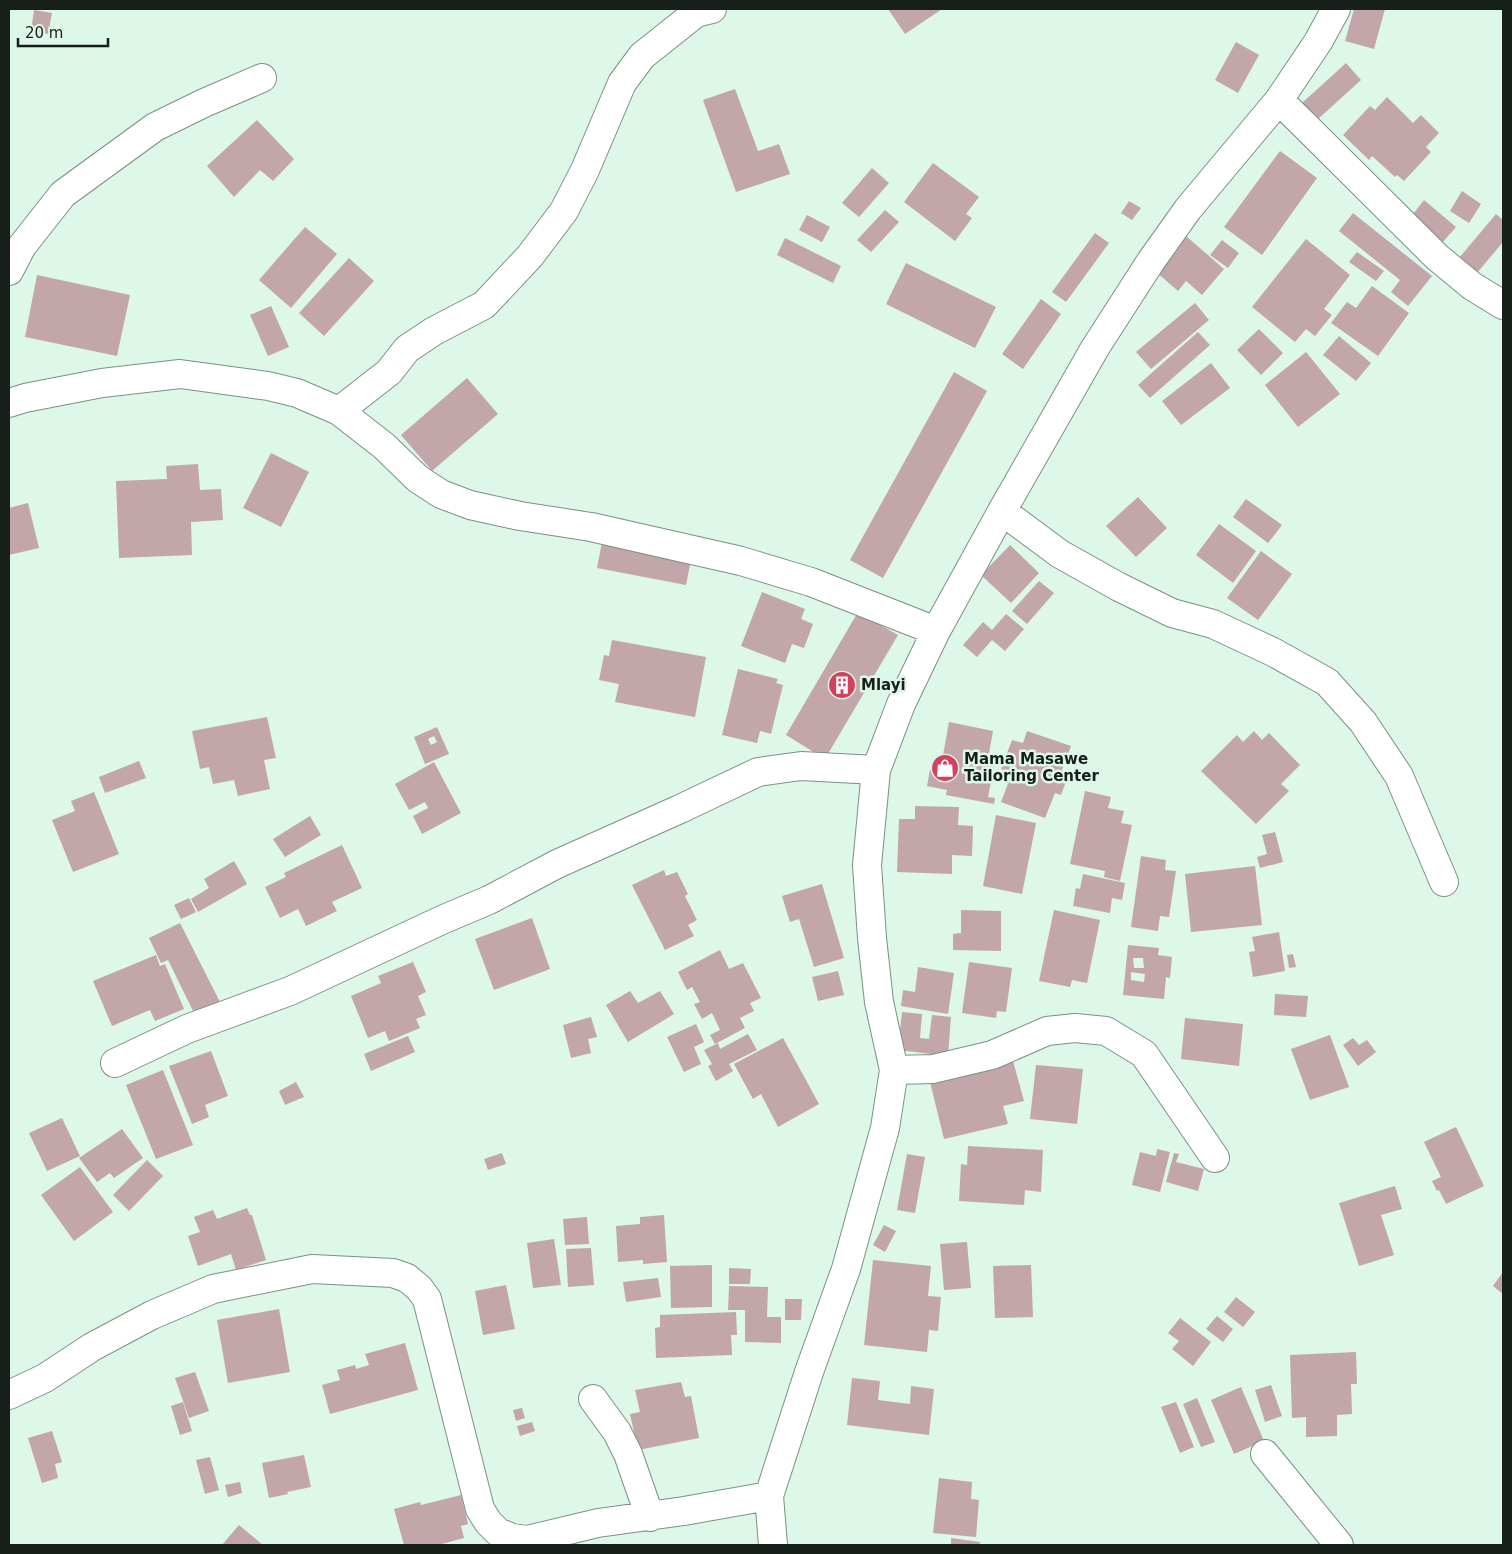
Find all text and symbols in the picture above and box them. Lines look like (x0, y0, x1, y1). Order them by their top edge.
scale bar (18, 15, 108, 47)
text: 20 m (25, 24, 63, 42)
building icon: Mlayi (827, 670, 857, 700)
place label: Mlayi (861, 676, 906, 694)
place label: Mama Masawe Tailoring Center (964, 750, 1099, 785)
shop icon: Mama Masawe Tailoring Center (930, 753, 960, 783)

